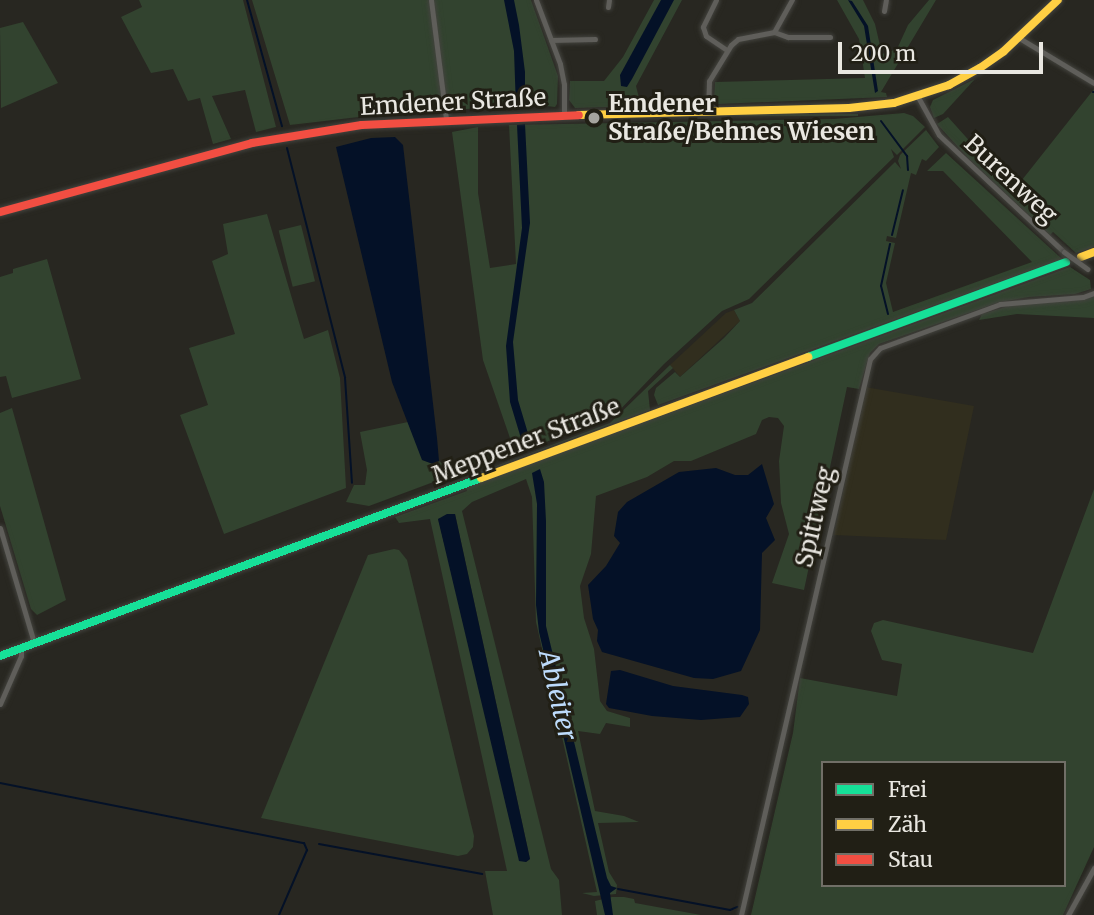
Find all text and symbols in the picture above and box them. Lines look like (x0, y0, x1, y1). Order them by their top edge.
scale bar (842, 28, 1047, 72)
text: 200 m (851, 40, 916, 67)
street label: Emdener Straße (359, 83, 547, 121)
place label: Emdener Straße/Behnes Wiesen (608, 90, 874, 146)
marker: Emdener Straße/Behnes Wiesen (586, 110, 602, 126)
street label: Burenweg (959, 129, 1063, 229)
street label: Meppener Straße (428, 392, 624, 490)
street label: Spittweg (789, 464, 841, 570)
water label: Ableiter (532, 647, 584, 743)
legend (821, 761, 1066, 887)
text: Frei (888, 776, 927, 803)
text: Zäh (888, 811, 927, 838)
text: Stau (888, 846, 933, 873)

